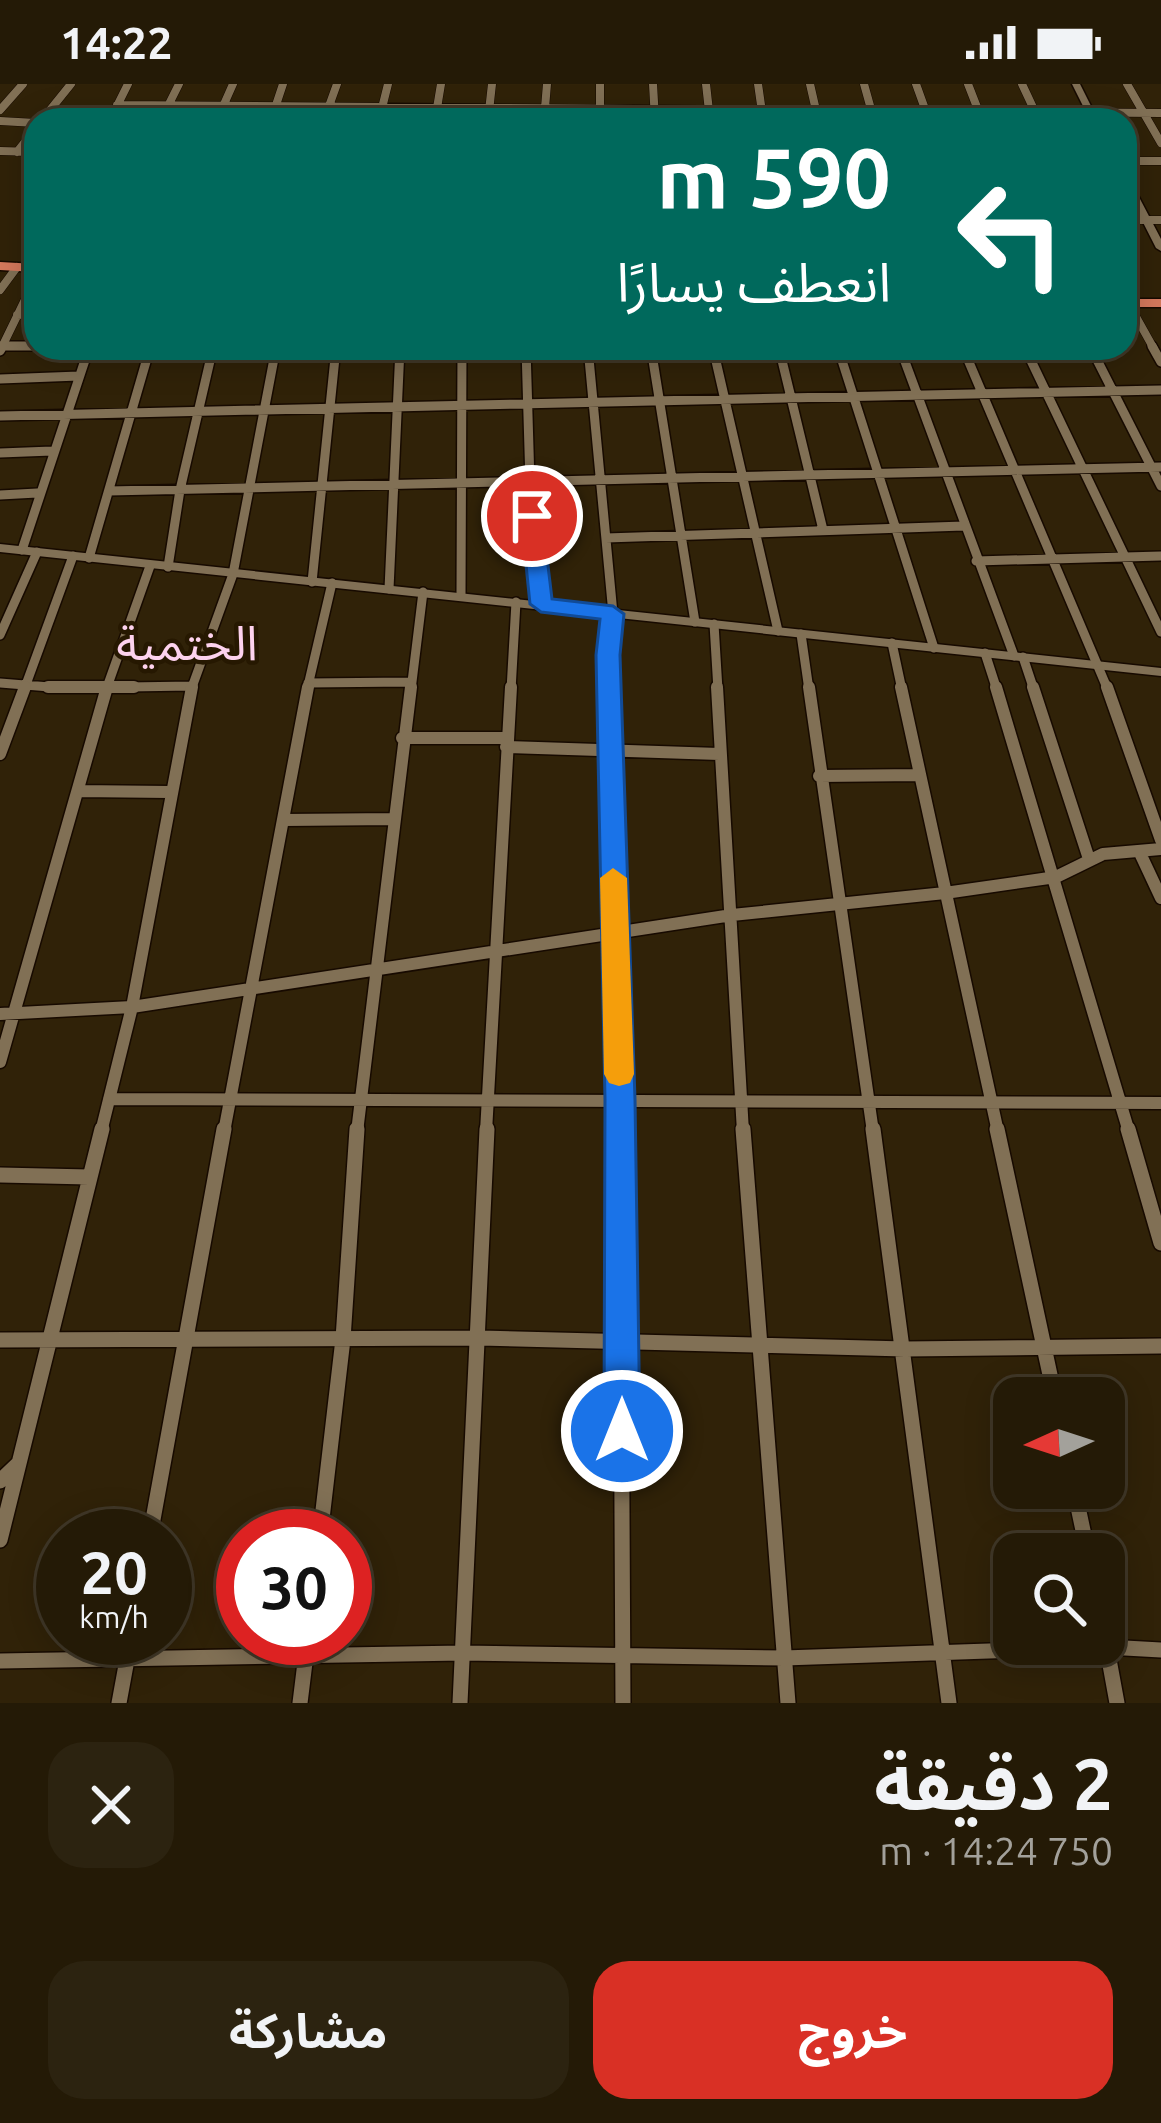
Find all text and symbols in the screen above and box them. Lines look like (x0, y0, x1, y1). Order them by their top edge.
text: 14:22 (60, 17, 173, 68)
text: 590 m (657, 130, 891, 224)
icon: left (933, 156, 1089, 312)
text: انعطف يسارًا (616, 252, 891, 312)
pin (481, 465, 583, 567)
icon: arrive (499, 483, 565, 549)
district label: الختمية (116, 615, 258, 669)
position arrow (559, 1368, 685, 1494)
north arrow (993, 1377, 1125, 1509)
map controls (993, 1377, 1125, 1665)
speed limit sign: 30 (216, 1509, 372, 1665)
button: search (993, 1533, 1125, 1665)
text: 20 (80, 1538, 148, 1605)
text: km/h (79, 1600, 149, 1634)
button: close (48, 1742, 174, 1868)
text: 2 دقيقة (874, 1743, 1113, 1824)
text: 750 m · 14:24 (879, 1829, 1113, 1872)
button: مشاركة (48, 1961, 569, 2099)
button: خروج (593, 1961, 1113, 2099)

